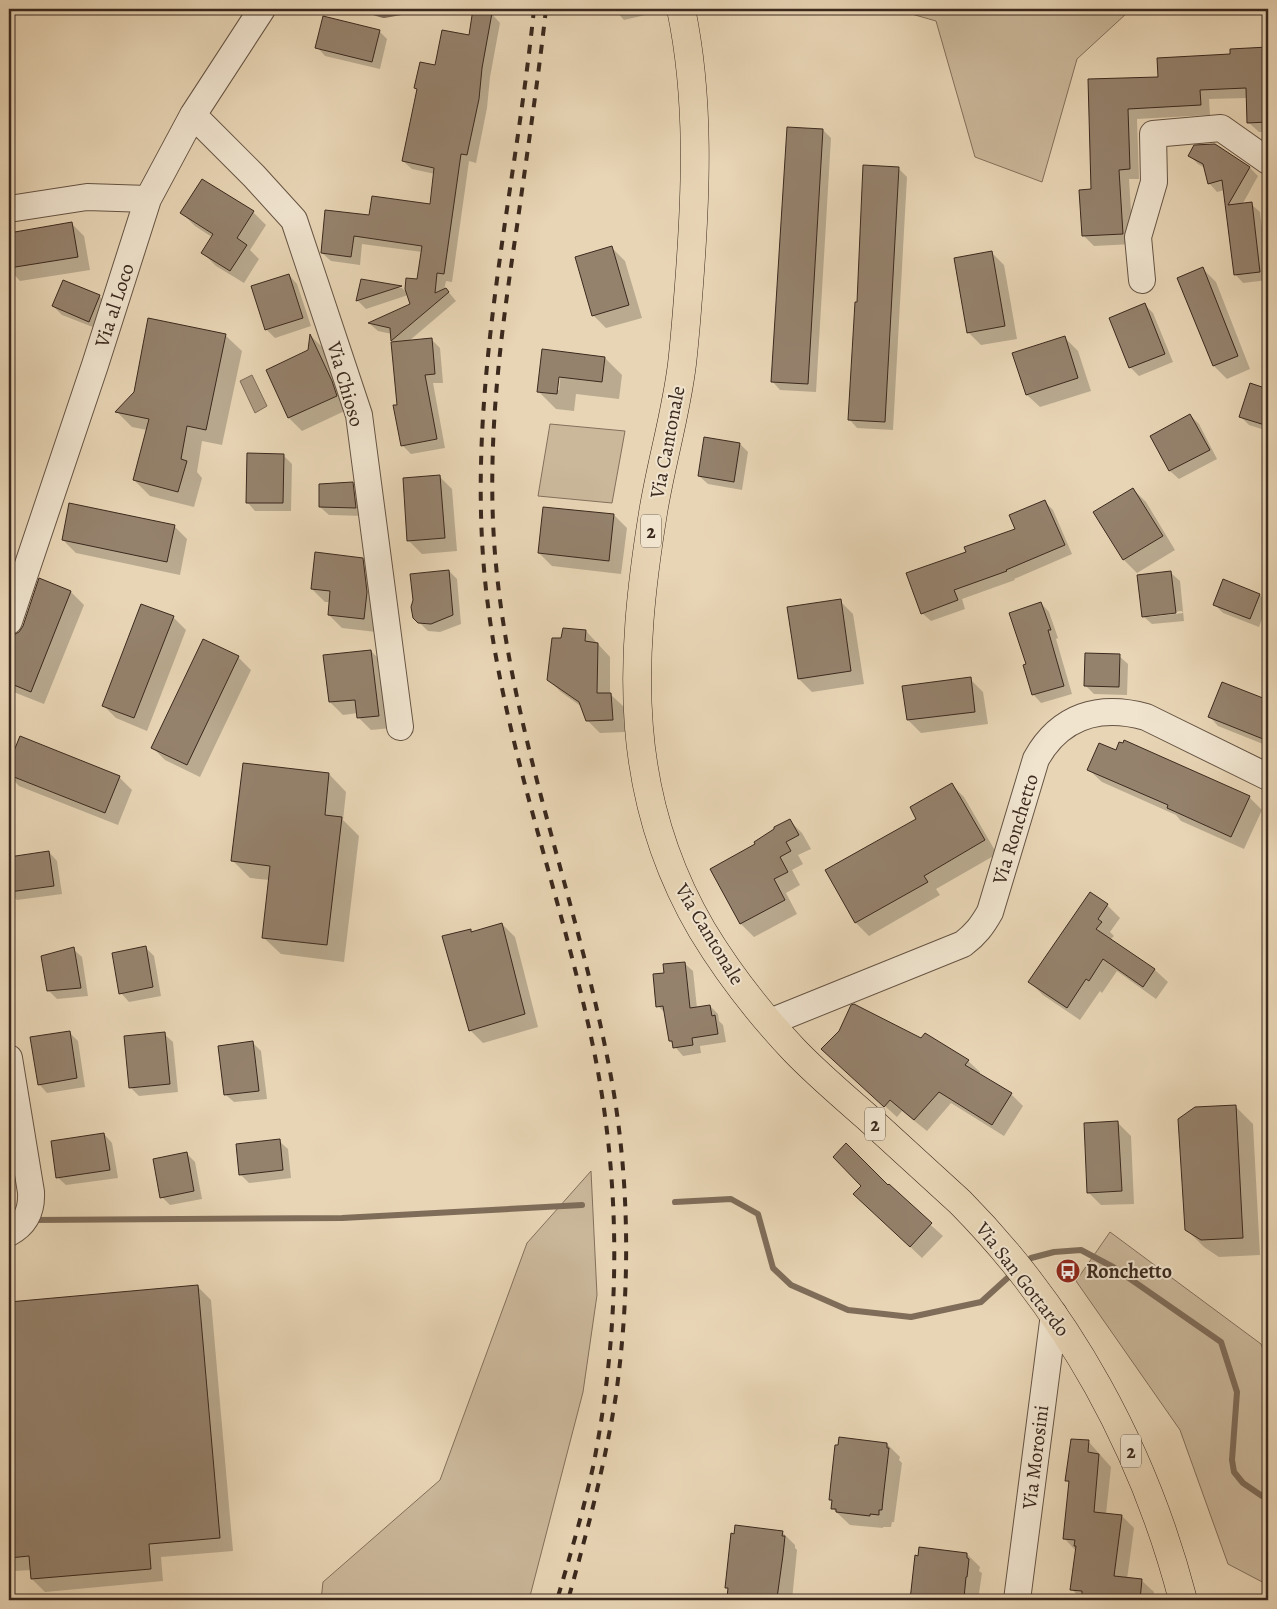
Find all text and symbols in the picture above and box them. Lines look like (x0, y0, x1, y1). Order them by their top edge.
street label: Via al Loco (88, 260, 141, 352)
street label: Via Chioso (320, 338, 371, 430)
street label: Via Cantonale (643, 384, 692, 502)
road number: 2 (641, 514, 661, 548)
street label: Via Ronchetto (986, 771, 1045, 889)
street label: Via Cantonale (668, 878, 750, 990)
road number: 2 (865, 1108, 885, 1140)
street label: Via San Gottardo (969, 1216, 1076, 1342)
bus stop icon: Ronchetto (1055, 1258, 1081, 1284)
place label: Ronchetto (1086, 1258, 1172, 1285)
street label: Via Morosini (1016, 1404, 1055, 1512)
road number: 2 (1121, 1434, 1141, 1468)

